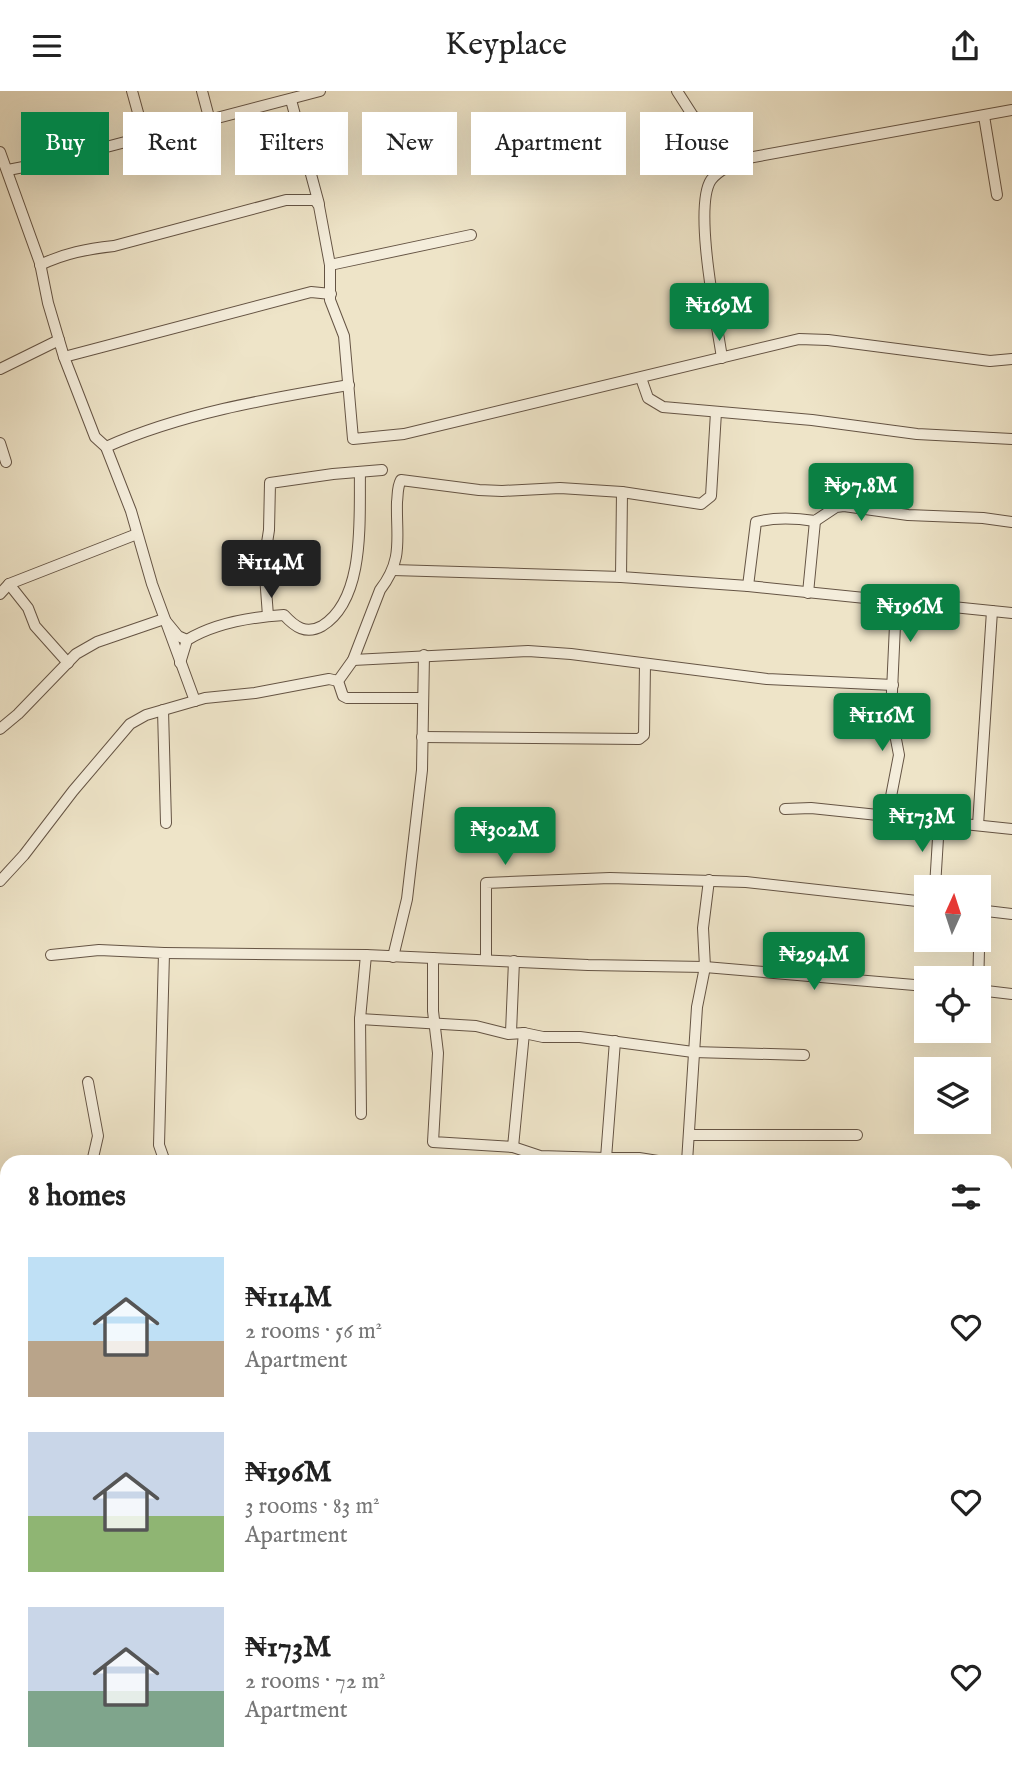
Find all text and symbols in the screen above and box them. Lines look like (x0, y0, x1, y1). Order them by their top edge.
text: Keyplace (445, 25, 567, 66)
icon: menu (28, 27, 66, 65)
icon: share (946, 27, 984, 65)
chip: Buy (21, 112, 109, 175)
chip: Rent (123, 112, 221, 175)
chip: Filters (235, 112, 348, 175)
chip: New (362, 112, 457, 175)
chip: Apartment (471, 112, 626, 175)
chip: House (640, 112, 753, 175)
pin: ₦169M (670, 283, 768, 343)
text: ₦169M (686, 291, 752, 320)
pin: ₦97.8M (804, 463, 918, 523)
text: ₦97.8M (825, 471, 898, 500)
pin: ₦114M (222, 540, 320, 600)
text: ₦114M (238, 548, 304, 577)
pin: ₦196M (861, 585, 959, 644)
text: ₦196M (877, 592, 943, 621)
pin: ₦116M (833, 693, 931, 753)
text: ₦116M (849, 701, 915, 730)
pin: ₦173M (873, 795, 971, 854)
text: ₦173M (889, 802, 955, 831)
pin: ₦302M (456, 807, 554, 867)
text: ₦302M (471, 815, 539, 844)
north arrow (914, 875, 990, 952)
map controls (914, 875, 991, 1134)
pin: ₦294M (765, 933, 863, 992)
text: ₦294M (779, 940, 849, 969)
button: locate (914, 966, 991, 1043)
button: layers (914, 1057, 991, 1134)
text: 8 homes (28, 1178, 126, 1216)
icon: filters (947, 1178, 985, 1216)
text: ₦114M (245, 1279, 332, 1317)
icon: home (84, 1285, 168, 1369)
icon: heart (947, 1308, 985, 1346)
text: 2 rooms · 56 m² (245, 1317, 382, 1346)
text: Apartment (245, 1346, 348, 1375)
text: ₦196M (245, 1454, 332, 1492)
icon: home (84, 1460, 168, 1544)
icon: heart (947, 1483, 985, 1521)
text: 3 rooms · 83 m² (245, 1492, 380, 1521)
text: Apartment (245, 1521, 348, 1550)
text: ₦173M (245, 1629, 331, 1667)
icon: home (84, 1635, 168, 1719)
icon: heart (947, 1658, 985, 1696)
text: 2 rooms · 72 m² (245, 1667, 386, 1696)
text: Apartment (245, 1696, 348, 1725)

